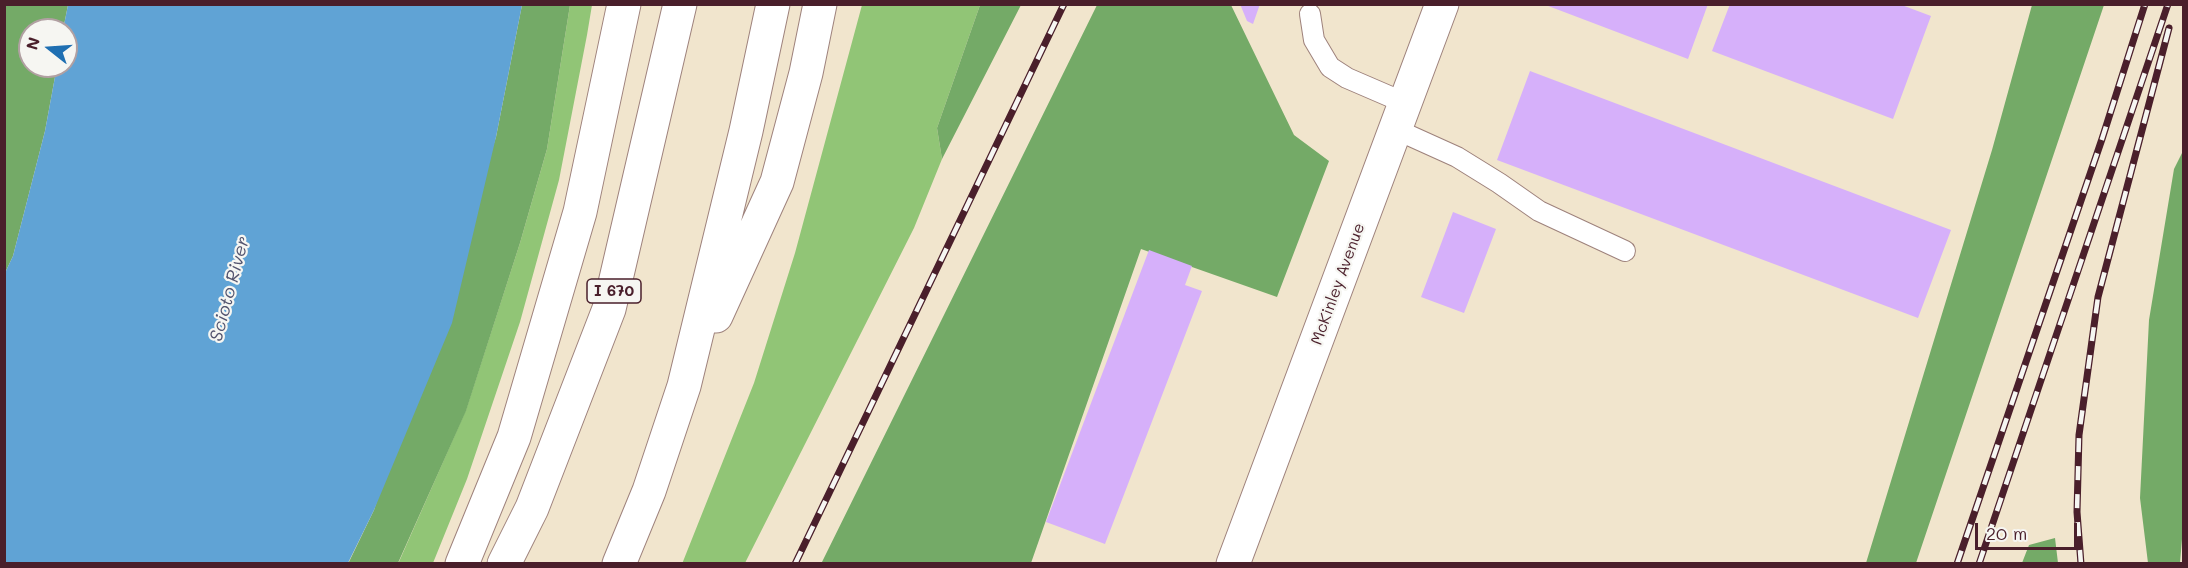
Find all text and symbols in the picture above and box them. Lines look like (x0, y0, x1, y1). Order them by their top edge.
north arrow (18, 18, 78, 78)
text: N (20, 34, 44, 52)
street label: McKinley Avenue (1307, 220, 1369, 348)
water label: Scioto River (206, 234, 254, 344)
road number: I 670 (587, 279, 641, 303)
scale bar (1978, 511, 2080, 549)
text: 20 m (1986, 521, 2027, 545)

